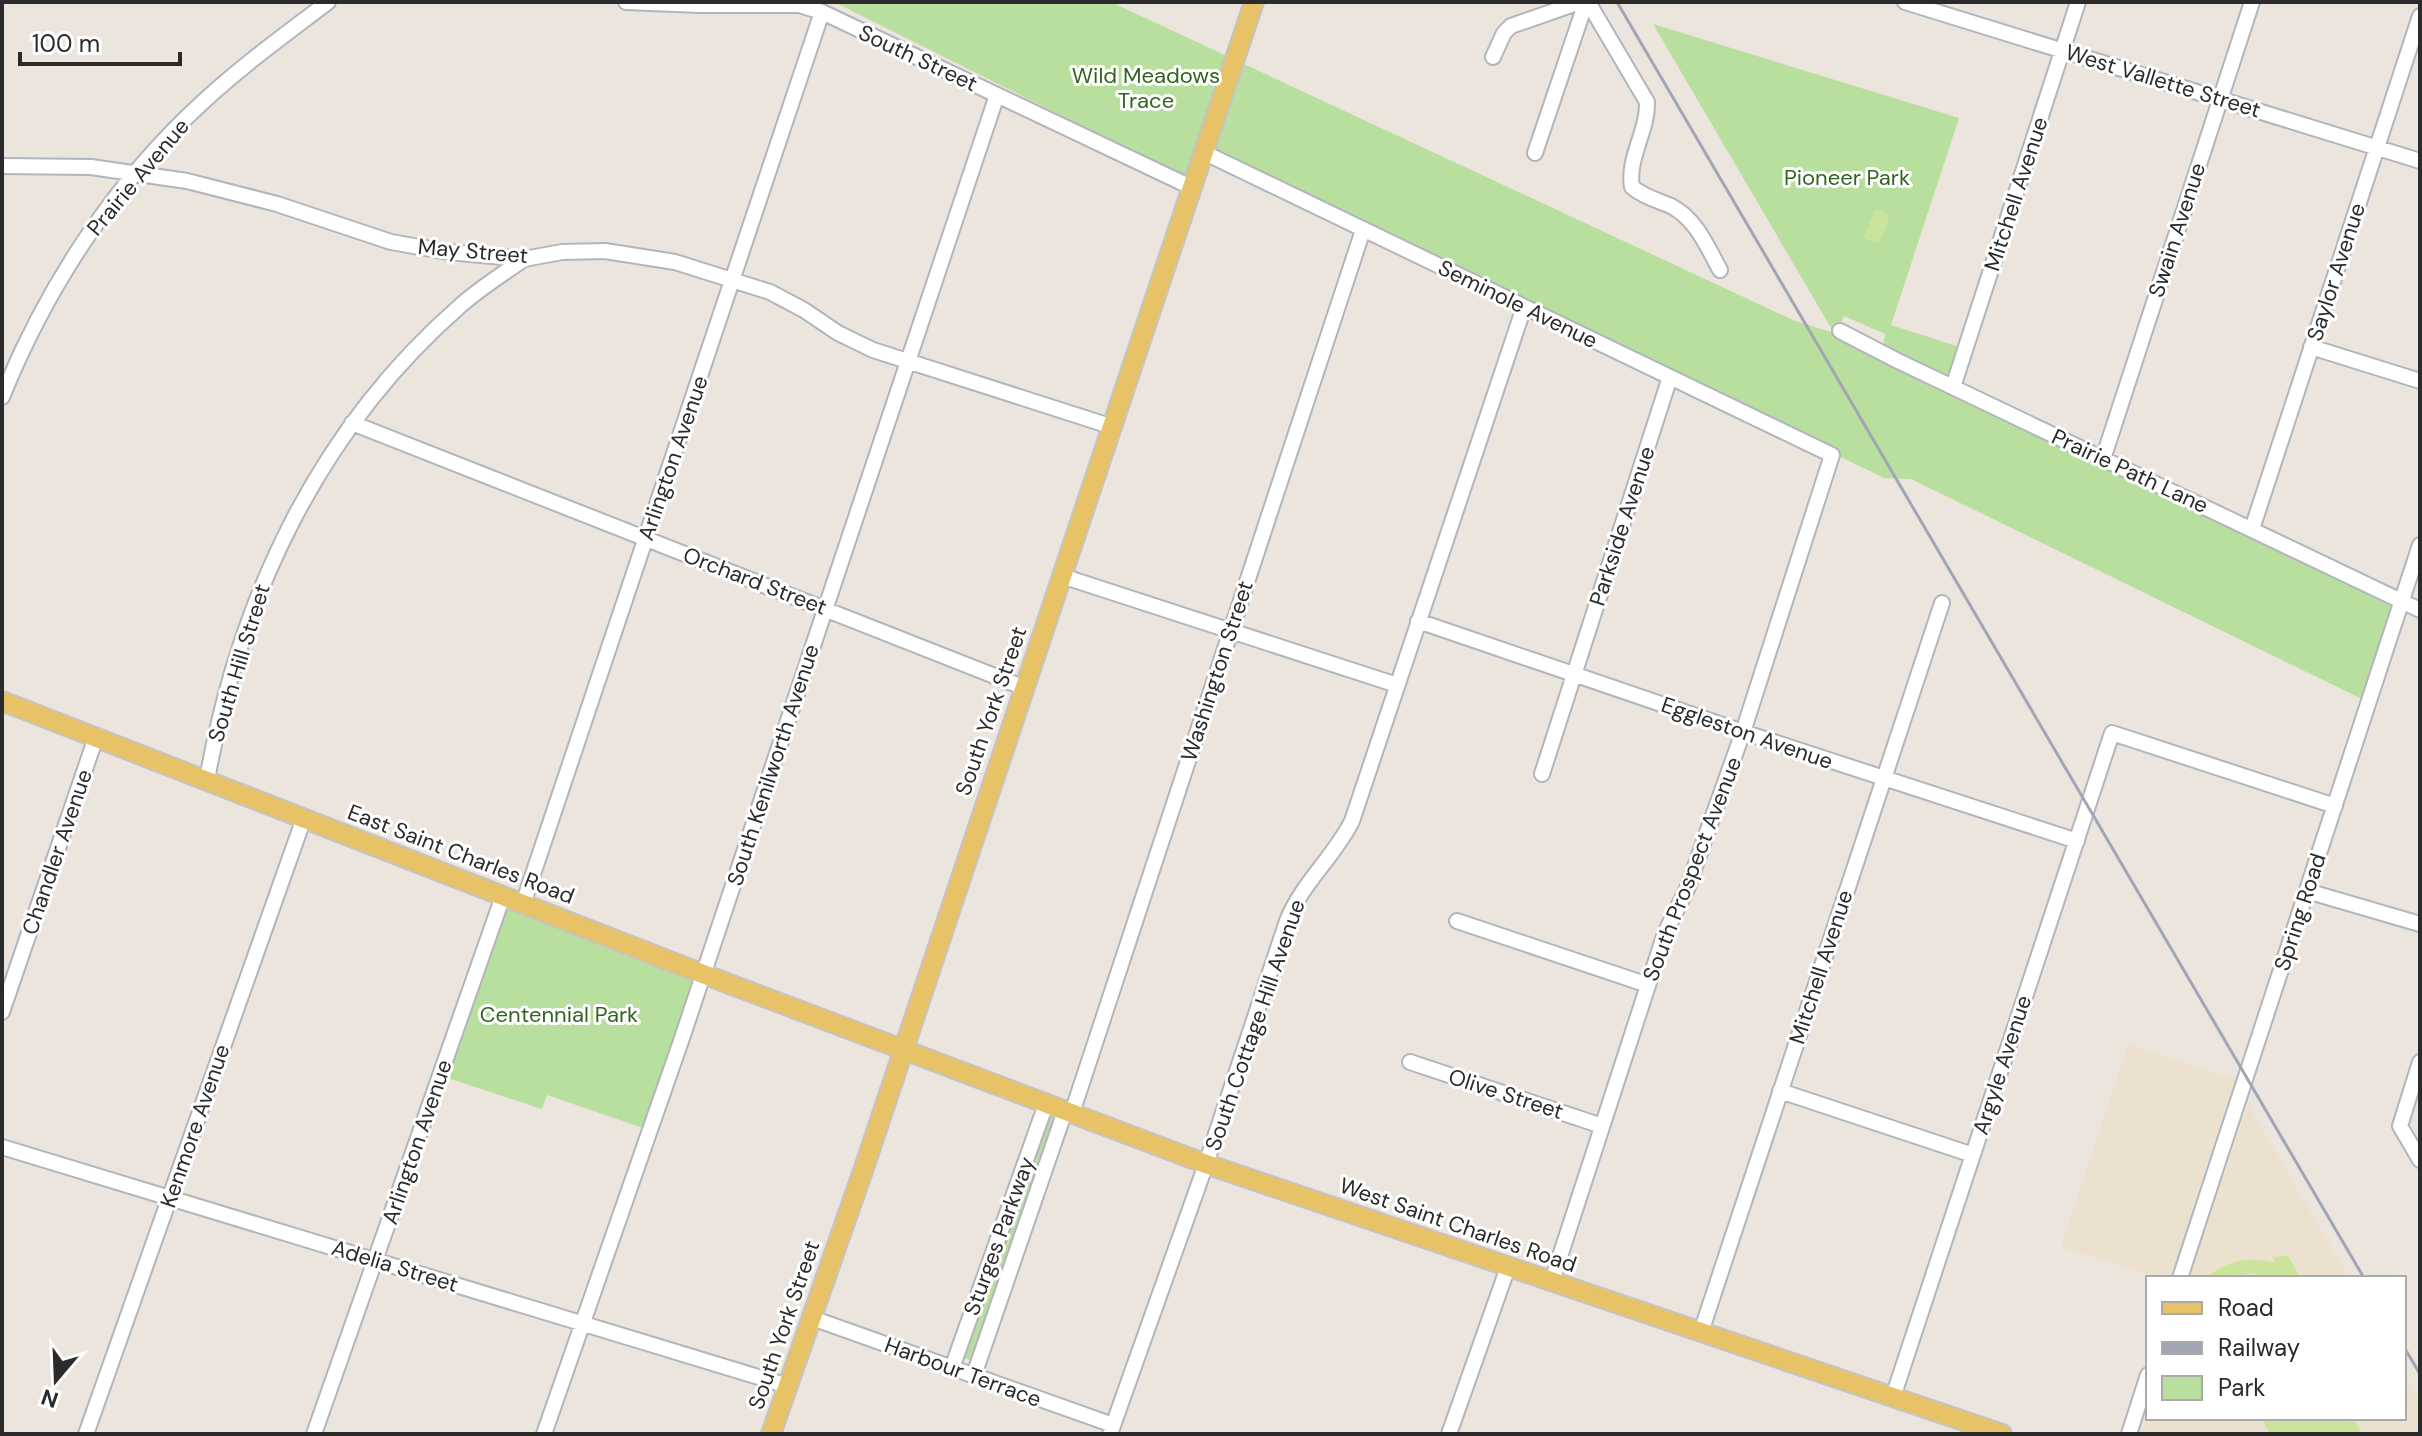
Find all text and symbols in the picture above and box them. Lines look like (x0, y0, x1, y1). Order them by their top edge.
scale bar (20, 16, 180, 66)
street label: South Street (854, 18, 982, 98)
text: 100 m (32, 28, 100, 59)
street label: West Vallette Street (2062, 37, 2264, 125)
park label: Wild Meadows Trace (1072, 61, 1220, 115)
street label: Prairie Avenue (80, 112, 196, 242)
street label: Mitchell Avenue (1977, 113, 2055, 275)
street label: Swain Avenue (2142, 159, 2212, 301)
park label: Pioneer Park (1784, 163, 1910, 192)
street label: Saylor Avenue (2300, 199, 2372, 345)
street label: May Street (417, 232, 529, 270)
street label: Seminole Avenue (1434, 253, 1602, 355)
street label: Arlington Avenue (631, 372, 715, 544)
street label: Prairie Path Lane (2047, 422, 2213, 520)
street label: Parkside Avenue (1583, 443, 1661, 609)
street label: Orchard Street (679, 540, 831, 622)
street label: Washington Street (1174, 577, 1260, 765)
street label: South Hill Street (201, 580, 277, 746)
street label: South York Street (949, 623, 1033, 799)
street label: South Kenilworth Avenue (720, 640, 826, 890)
street label: Eggleston Avenue (1657, 690, 1837, 776)
street label: South Prospect Avenue (1636, 753, 1748, 985)
street label: Chandler Avenue (15, 766, 99, 938)
street label: East Saint Charles Road (343, 797, 579, 911)
street label: Spring Road (2267, 850, 2333, 974)
street label: Mitchell Avenue (1782, 886, 1860, 1048)
street label: South Cottage Hill Avenue (1198, 895, 1312, 1155)
street label: Argyle Avenue (1966, 992, 2038, 1138)
park label: Centennial Park (480, 1000, 638, 1029)
street label: Kenmore Avenue (153, 1041, 237, 1211)
street label: Arlington Avenue (375, 1056, 459, 1228)
street label: Olive Street (1445, 1062, 1567, 1126)
street label: Sturges Parkway (957, 1153, 1041, 1319)
street label: West Saint Charles Road (1336, 1171, 1580, 1279)
street label: Adelia Street (328, 1233, 462, 1299)
street label: South York Street (742, 1237, 826, 1413)
legend (2146, 1276, 2406, 1420)
text: Road (2218, 1292, 2274, 1323)
street label: Harbour Terrace (881, 1330, 1045, 1414)
text: Railway (2218, 1332, 2300, 1363)
north arrow (16, 1340, 96, 1420)
text: Park (2218, 1372, 2265, 1403)
text: N (37, 1382, 62, 1415)

